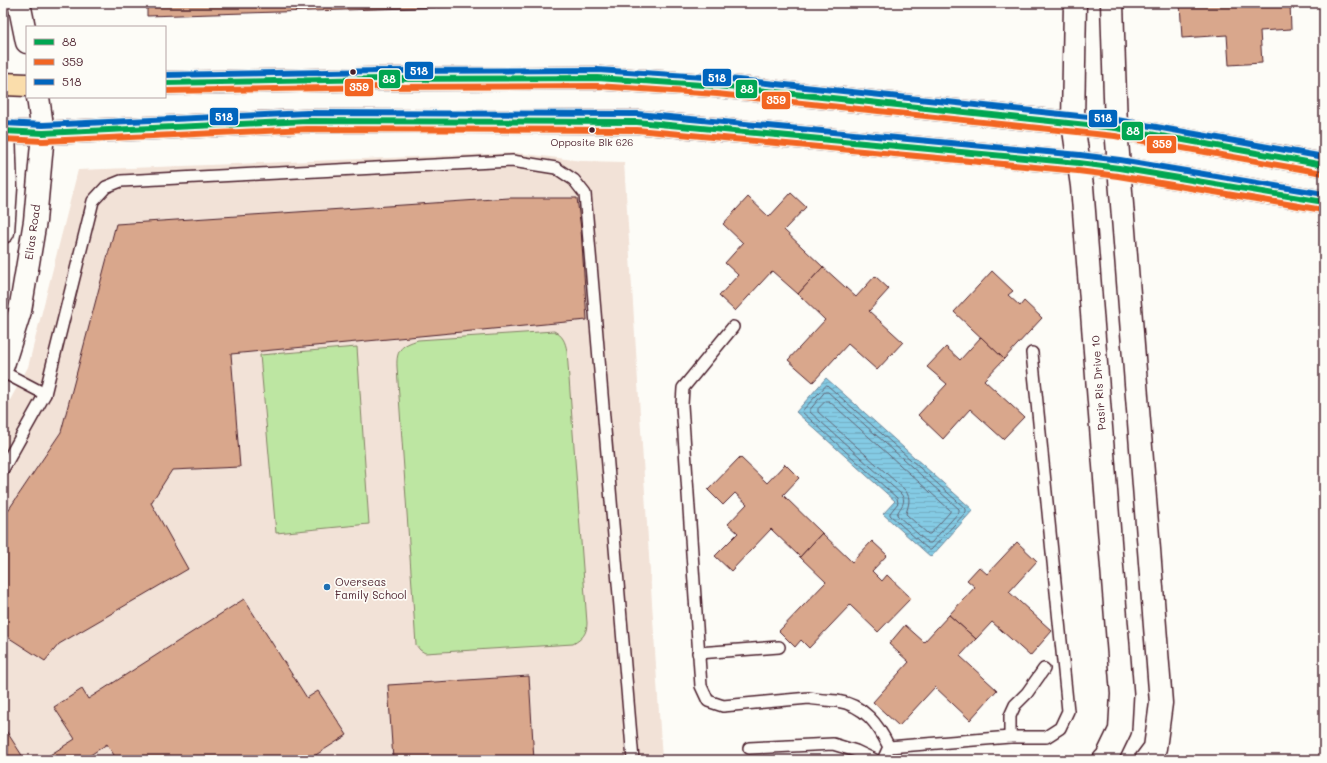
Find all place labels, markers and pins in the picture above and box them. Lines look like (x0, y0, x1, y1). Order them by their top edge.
unlabelled marker (348, 67, 358, 77)
marker: Opposite Blk 626 (587, 125, 597, 135)
place label: Opposite Blk 626 (551, 135, 633, 149)
place label: Overseas Family School (335, 574, 407, 602)
marker: Overseas Family School (322, 582, 332, 592)

